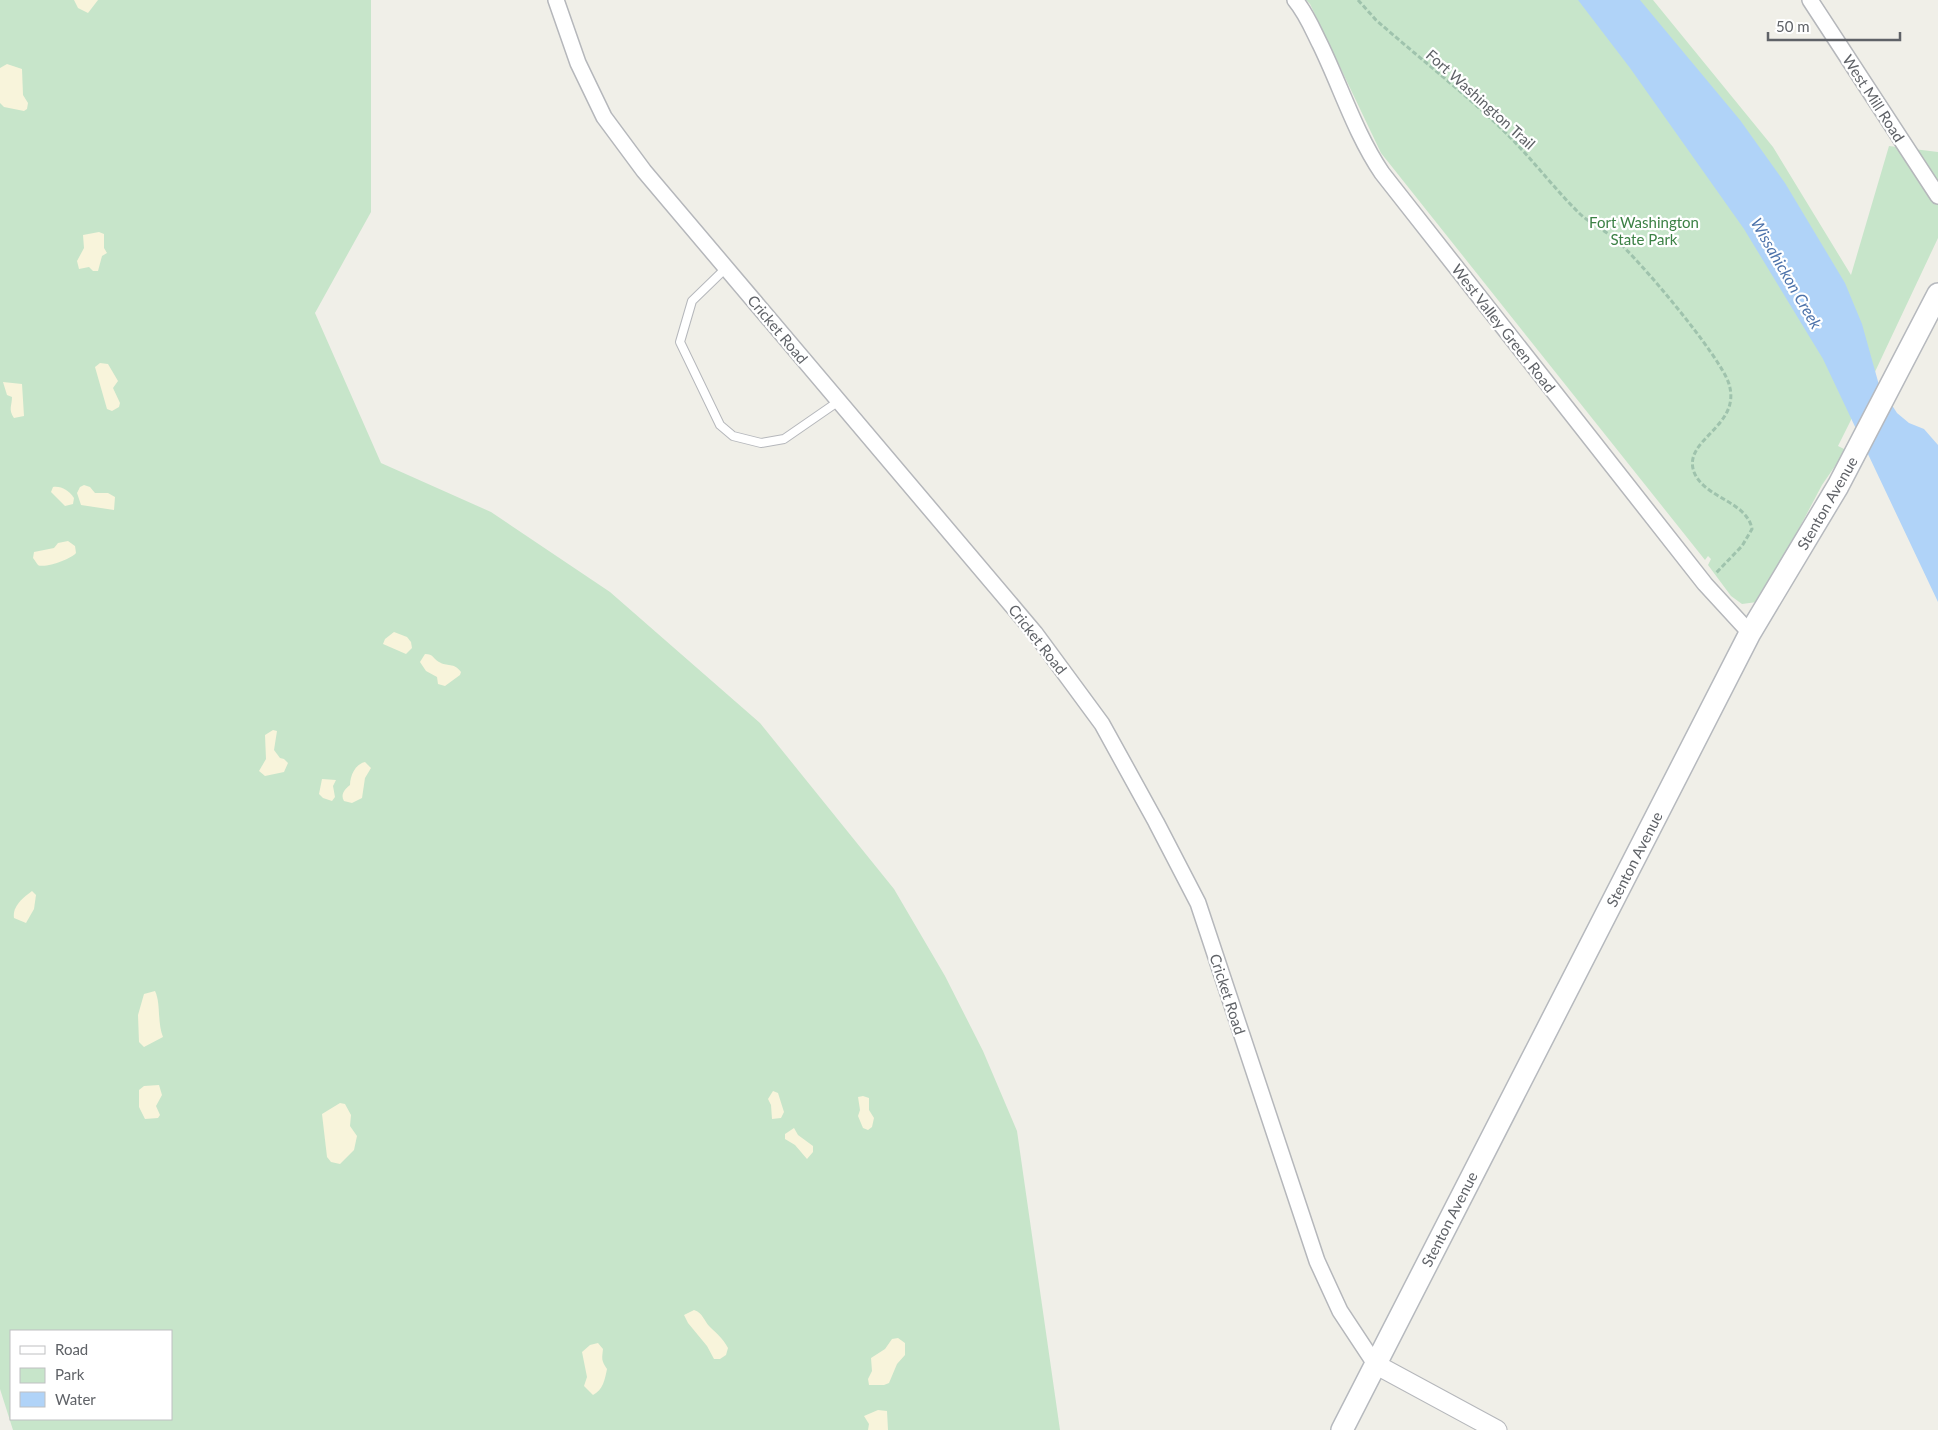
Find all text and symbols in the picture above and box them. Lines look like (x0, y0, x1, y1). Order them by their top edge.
scale bar (1768, 10, 1900, 42)
text: 50 m (1776, 17, 1810, 35)
street label: Fort Washington Trail (1423, 45, 1539, 153)
street label: West Mill Road (1839, 51, 1909, 145)
park label: Fort Washington State Park (1589, 213, 1699, 248)
water label: Wissahickon Creek (1748, 214, 1827, 332)
street label: West Valley Green Road (1448, 260, 1560, 396)
street label: Cricket Road (744, 291, 812, 367)
street label: Stenton Avenue (1793, 453, 1861, 553)
street label: Cricket Road (1005, 600, 1071, 678)
street label: Stenton Avenue (1602, 808, 1666, 910)
street label: Cricket Road (1207, 951, 1249, 1037)
street label: Stenton Avenue (1417, 1168, 1481, 1270)
legend (10, 1330, 172, 1420)
text: Road (55, 1340, 88, 1358)
text: Park (55, 1365, 85, 1383)
text: Water (55, 1390, 96, 1408)

